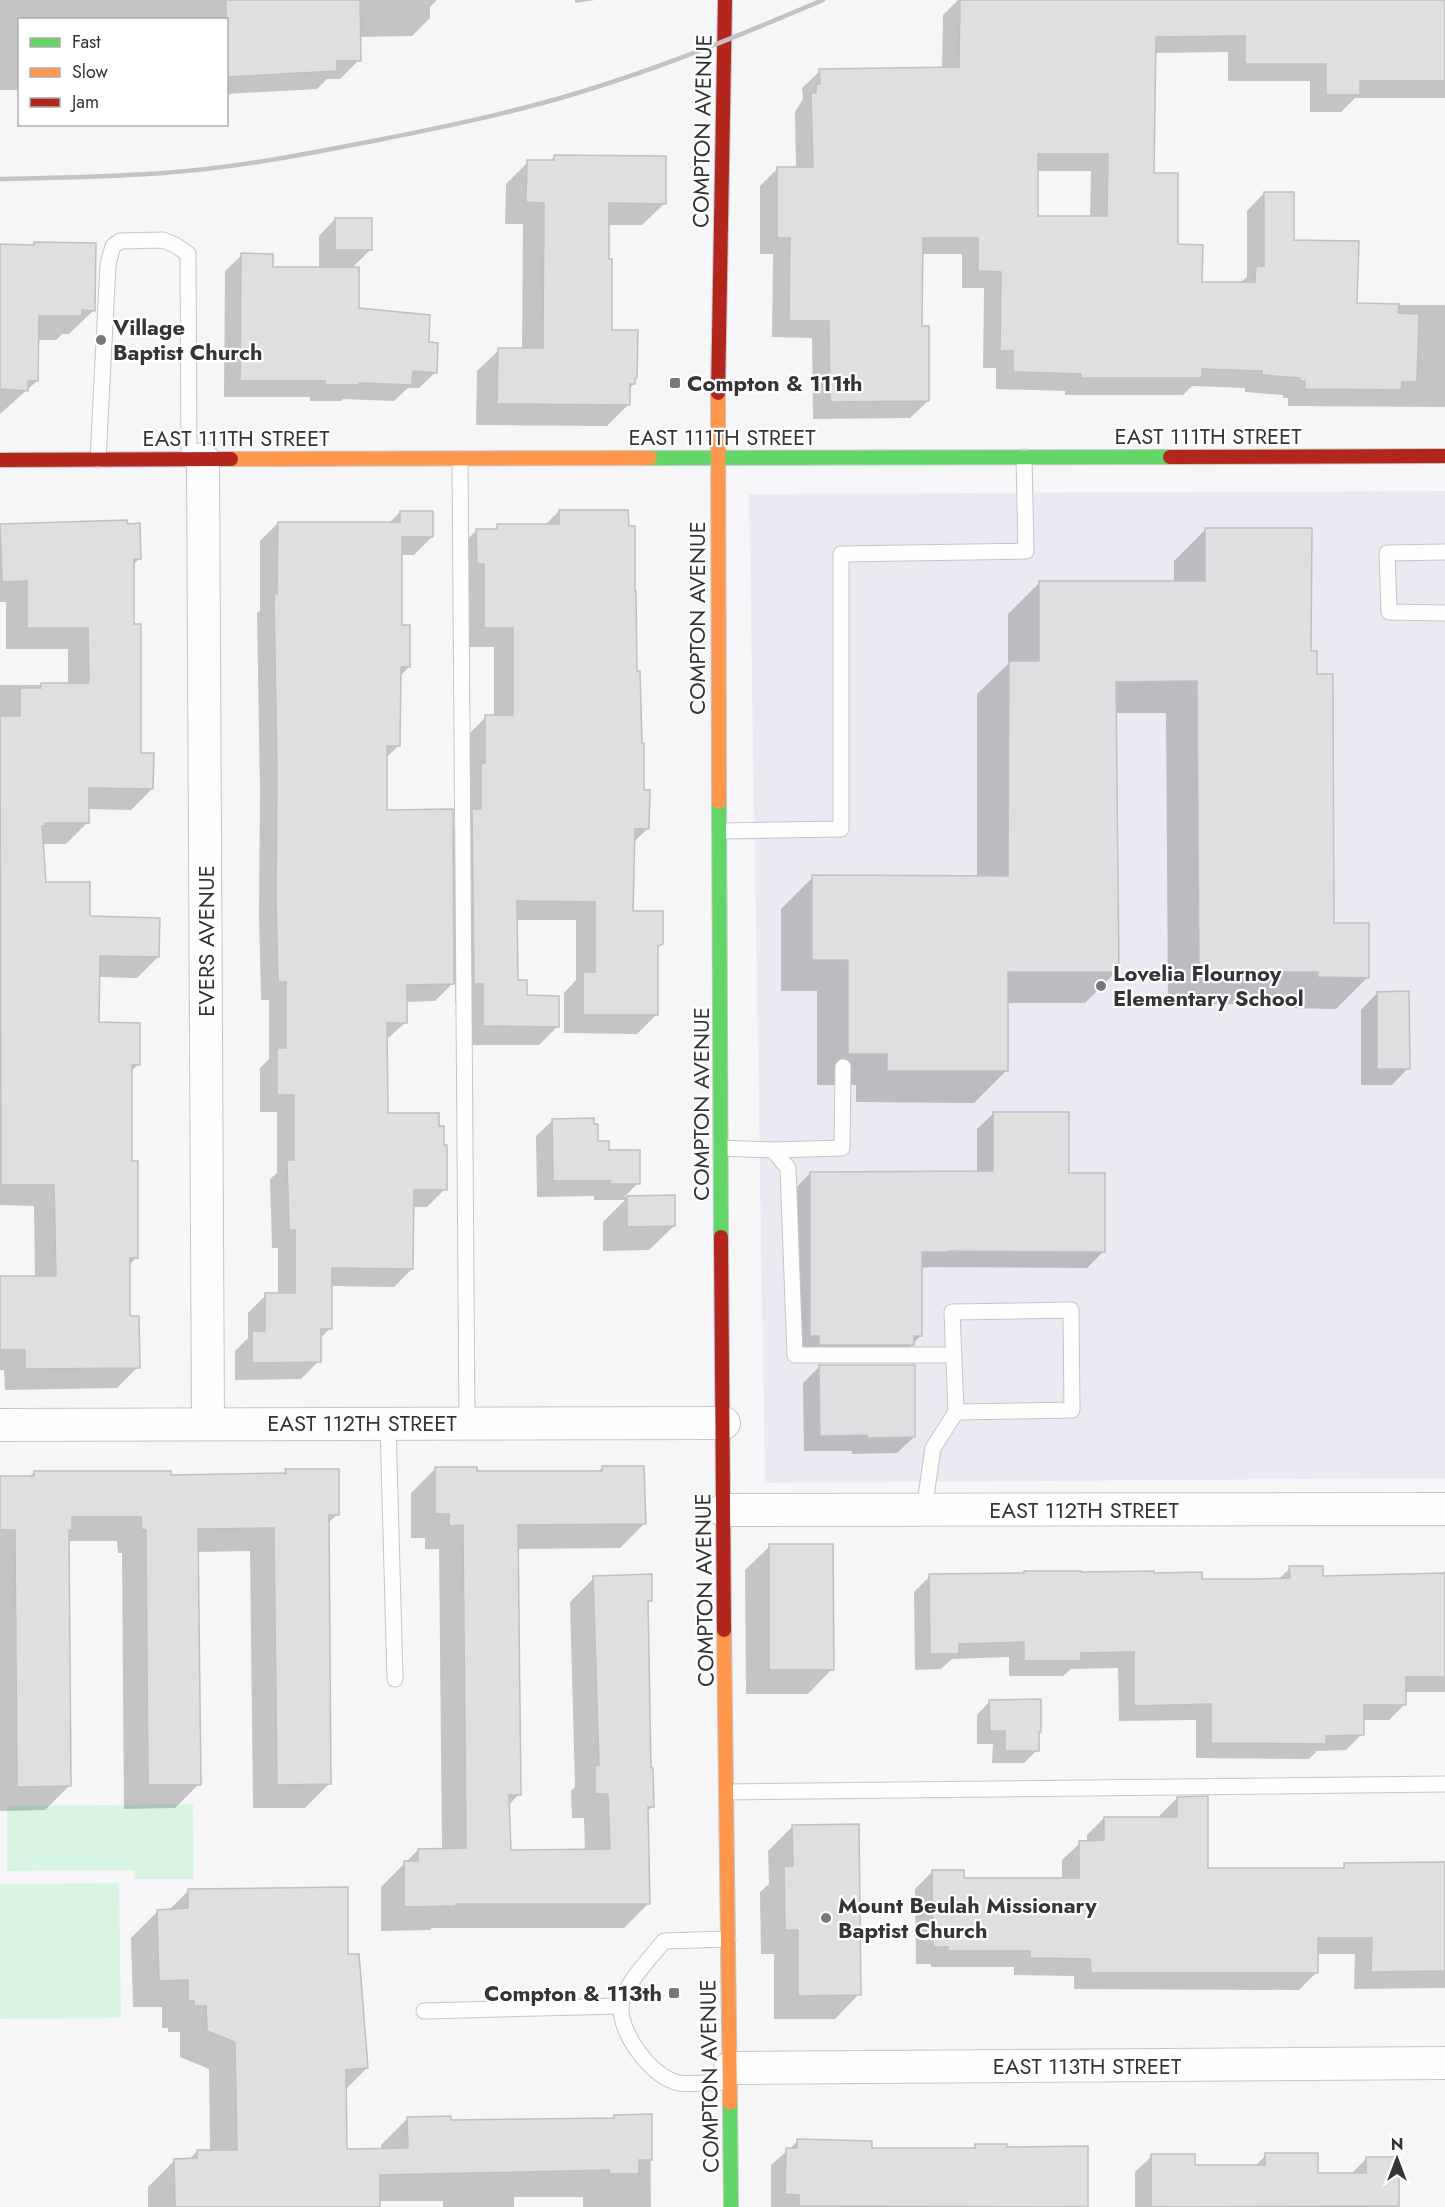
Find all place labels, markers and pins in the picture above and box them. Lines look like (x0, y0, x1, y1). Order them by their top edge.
place label: Village Baptist Church (112, 311, 262, 368)
marker: Village Baptist Church (94, 333, 108, 347)
place label: Compton & 111th (687, 367, 863, 399)
marker: Compton & 111th (668, 376, 682, 390)
place label: Lovelia Flournoy Elementary School (1113, 957, 1304, 1014)
marker: Lovelia Flournoy Elementary School (1094, 979, 1108, 993)
place label: Mount Beulah Missionary Baptist Church (838, 1889, 1097, 1946)
marker: Mount Beulah Missionary Baptist Church (819, 1911, 833, 1925)
place label: Compton & 113th (484, 1977, 662, 2009)
marker: Compton & 113th (667, 1986, 681, 2000)

